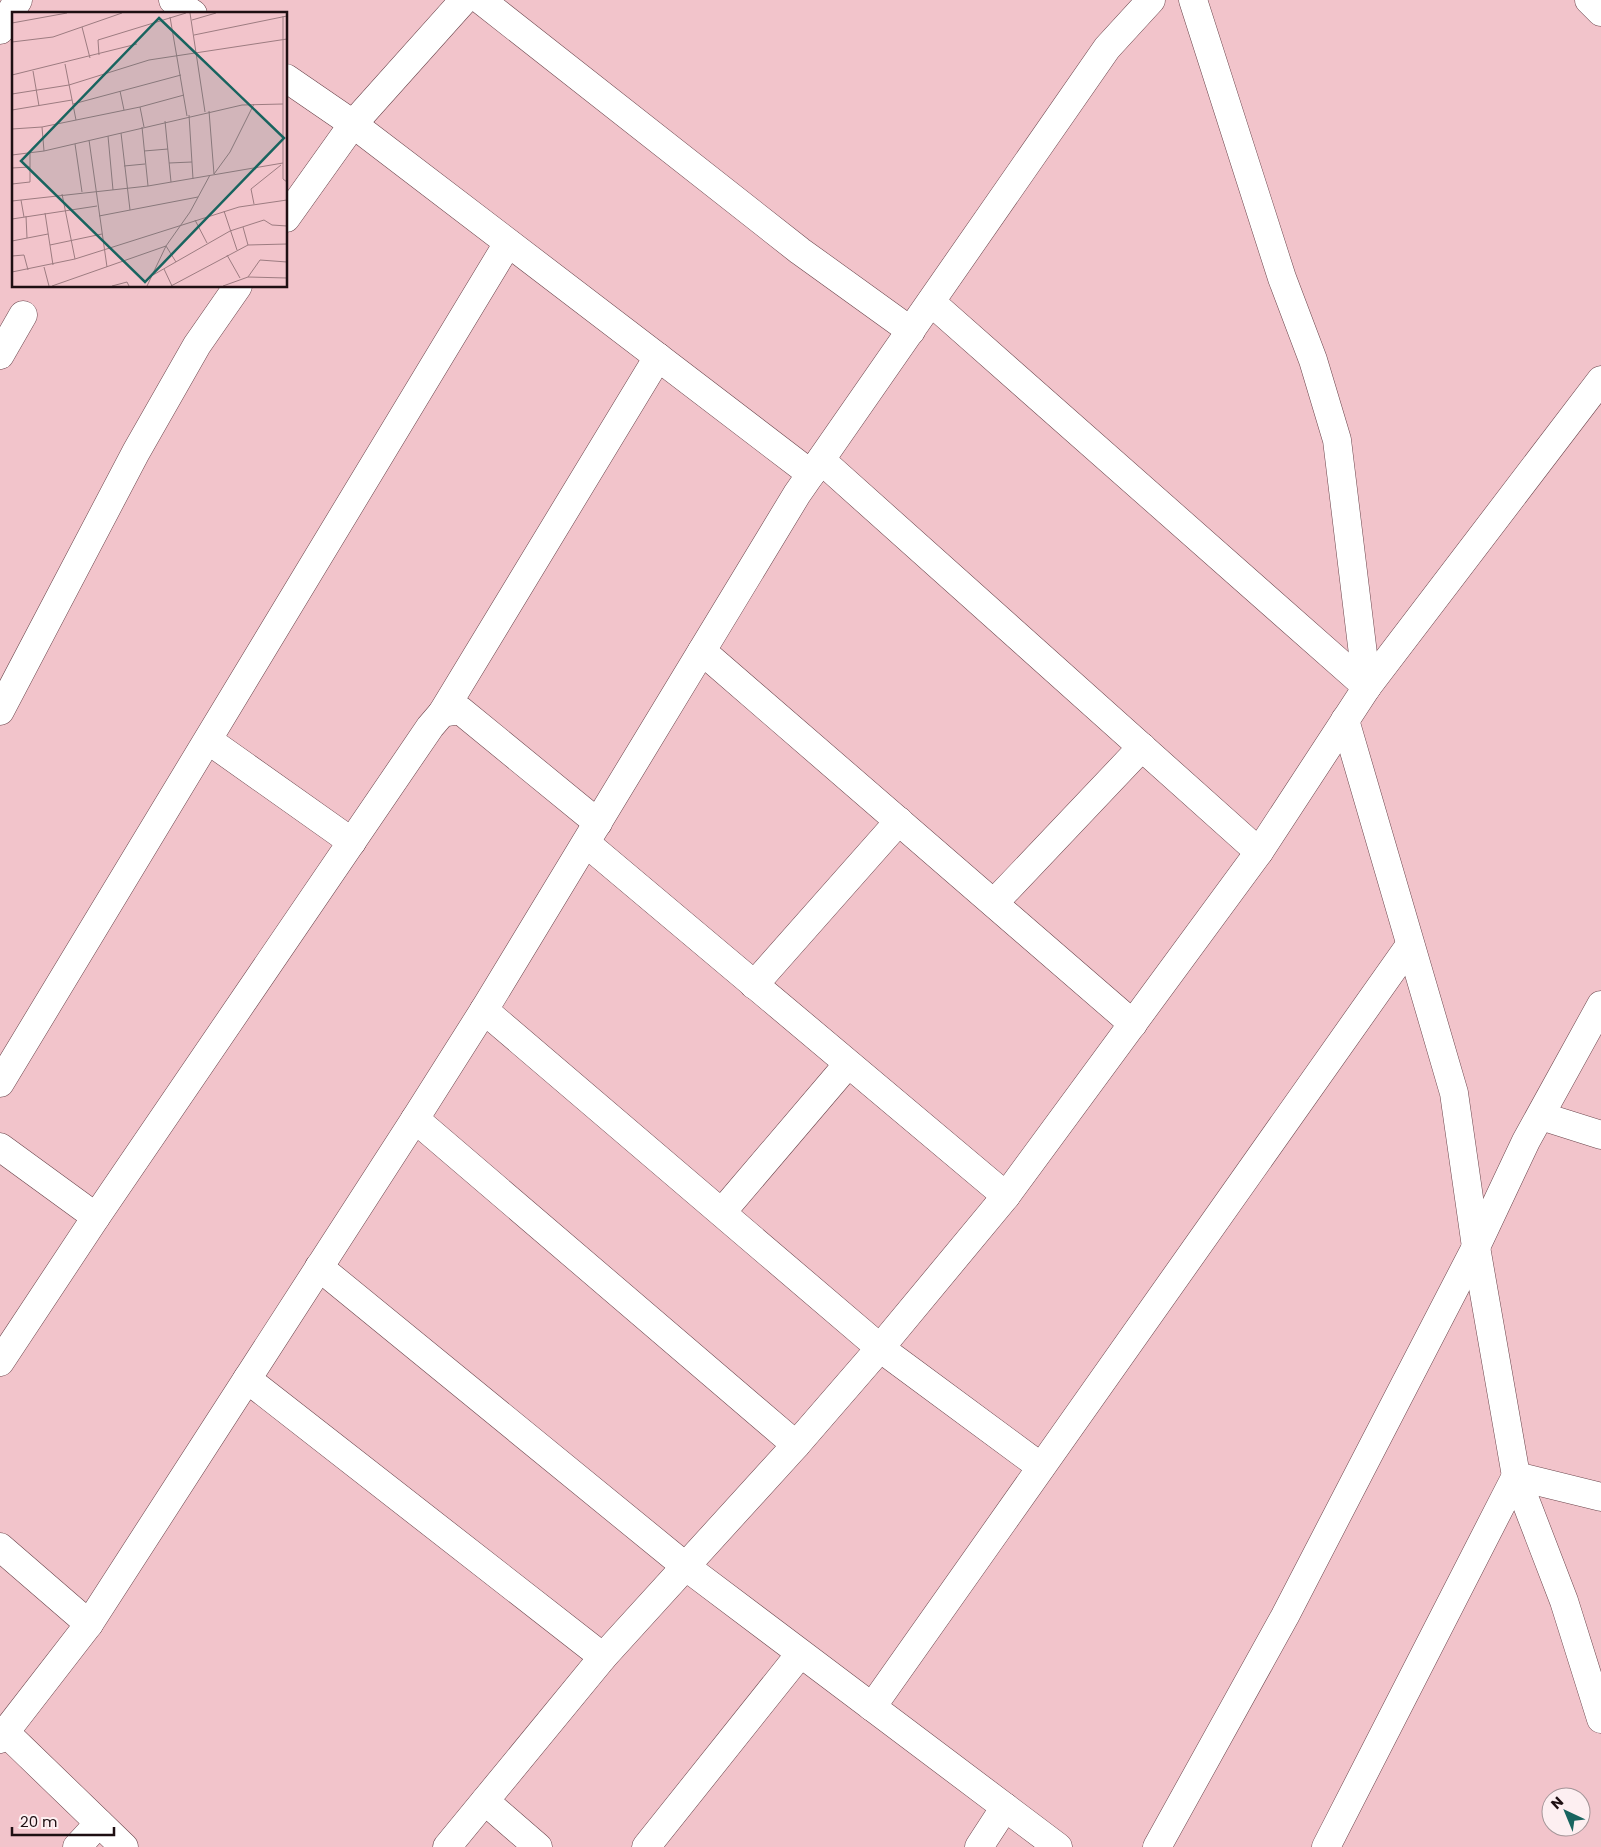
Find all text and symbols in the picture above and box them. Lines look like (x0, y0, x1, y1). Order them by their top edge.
inset map (12, 12, 288, 288)
north arrow (1541, 1787, 1591, 1837)
text: N (1546, 1792, 1568, 1813)
scale bar (12, 1804, 115, 1836)
text: 20 m (20, 1811, 58, 1832)

